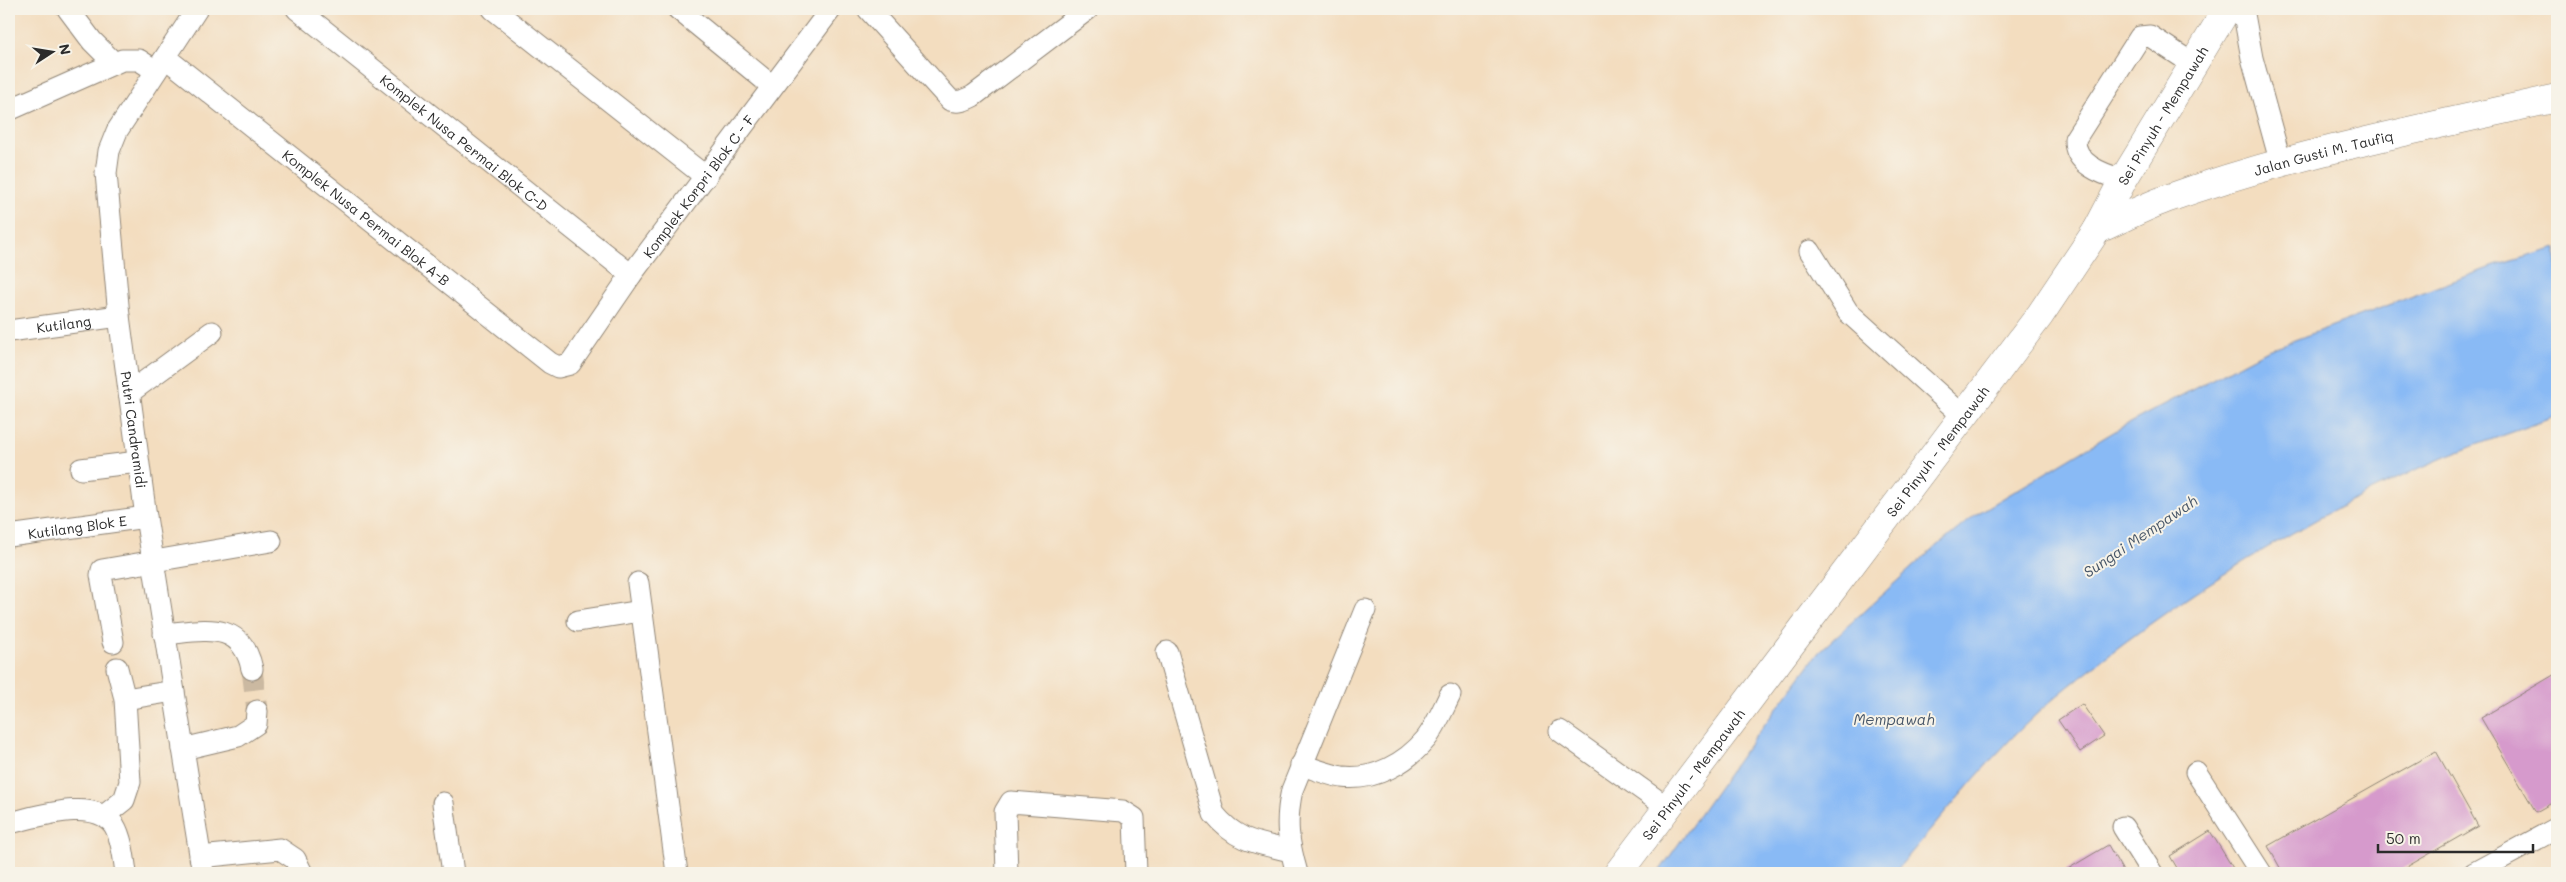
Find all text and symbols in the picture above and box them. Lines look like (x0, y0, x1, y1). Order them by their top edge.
north arrow (28, 28, 78, 78)
text: N (55, 42, 76, 56)
street label: Sei Pinyuh - Mempawah (2113, 42, 2212, 188)
street label: Komplek Nusa Permai Blok C-D (376, 70, 552, 215)
street label: Komplek Korpri Blok C - F (638, 110, 758, 261)
street label: Jalan Gusti M. Taufiq (2251, 125, 2395, 180)
street label: Komplek Nusa Permai Blok A-B (279, 145, 454, 290)
street label: Kutilang (35, 310, 92, 337)
street label: Putri Candramidi (117, 370, 152, 490)
street label: Sei Pinyuh - Mempawah (1881, 382, 1993, 520)
water label: Sungai Mempawah (2079, 490, 2201, 582)
street label: Kutilang Blok E (27, 510, 128, 543)
street label: Sei Pinyuh - Mempawah (1637, 705, 1749, 843)
water label: Mempawah (1853, 709, 1935, 729)
scale bar (2378, 822, 2534, 854)
text: 50 m (2386, 828, 2421, 848)

